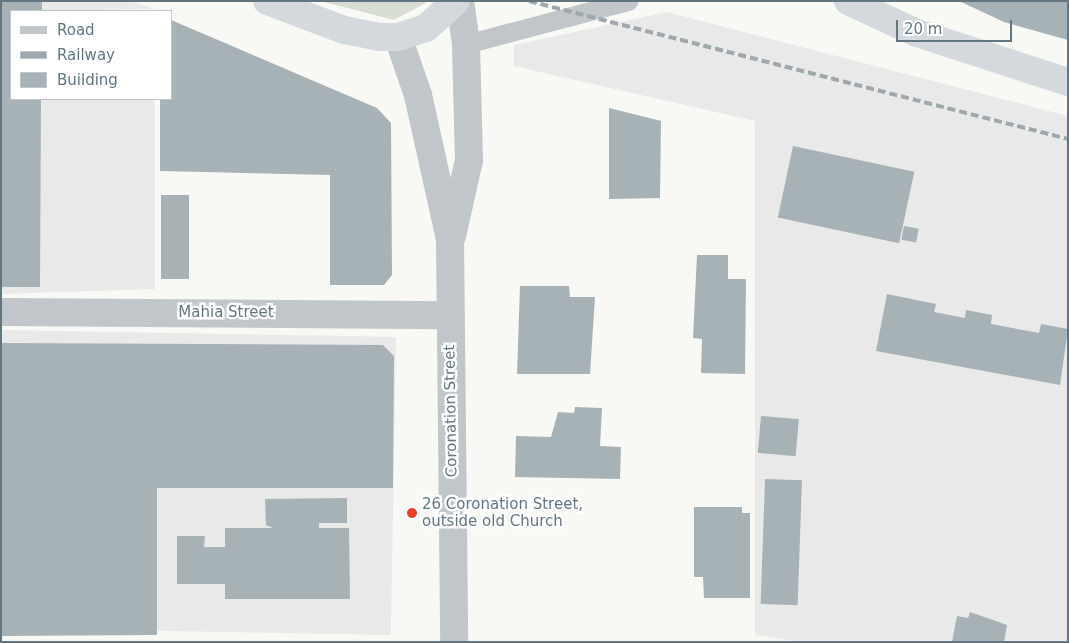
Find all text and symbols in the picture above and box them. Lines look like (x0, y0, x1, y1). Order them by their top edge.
legend (10, 10, 172, 100)
scale bar (899, 10, 1015, 42)
text: 20 m (904, 20, 942, 38)
text: Road (57, 21, 95, 39)
text: Railway (57, 46, 115, 64)
text: Building (57, 71, 118, 89)
street label: Mahia Street (178, 304, 274, 322)
street label: Coronation Street (441, 345, 461, 477)
place label: 26 Coronation Street, outside old Church (422, 495, 583, 530)
marker: 26 Coronation Street, outside old Church (406, 507, 418, 519)

